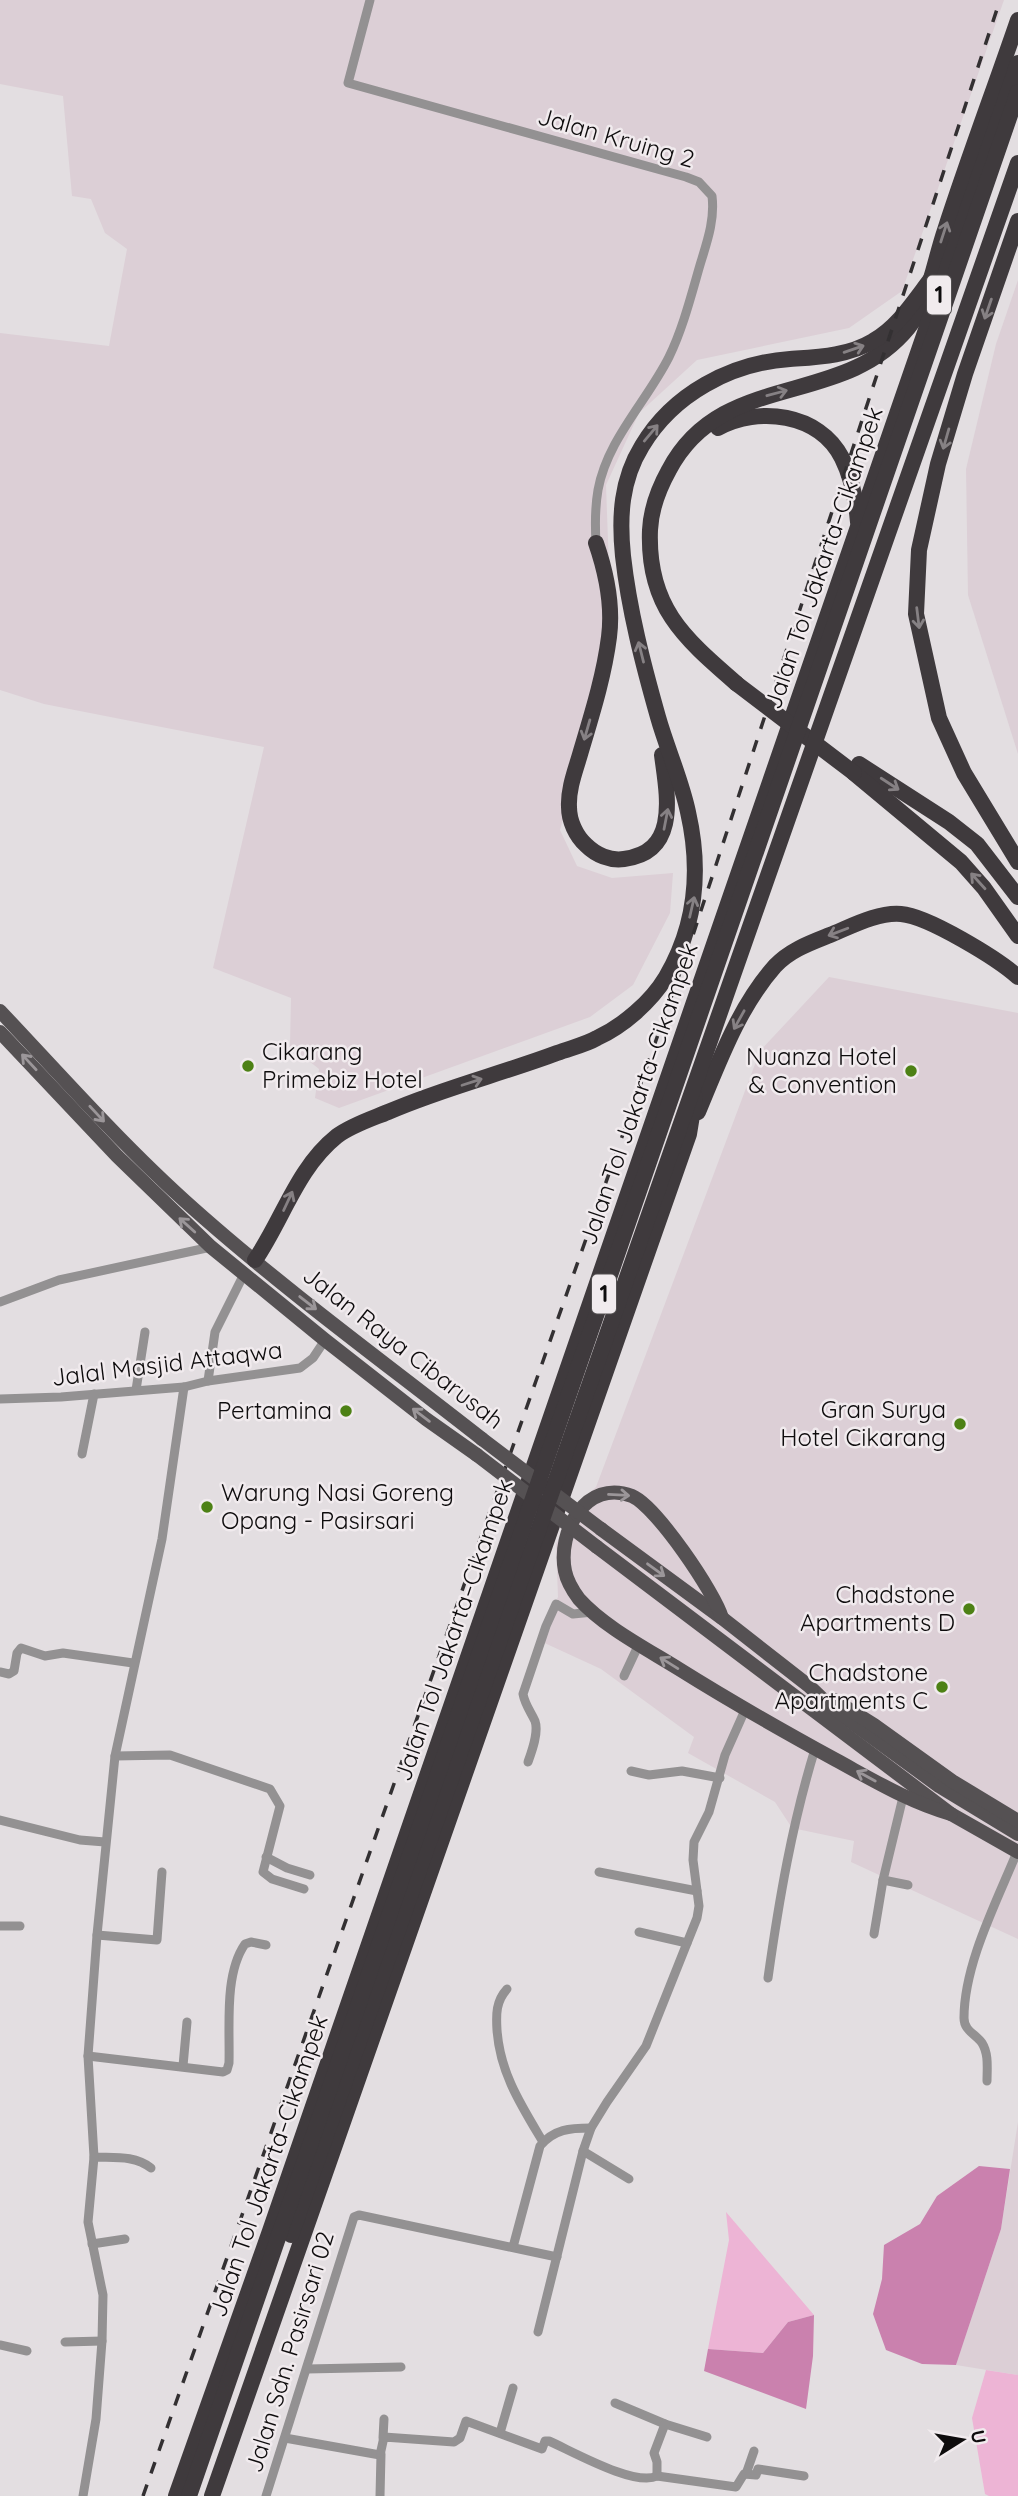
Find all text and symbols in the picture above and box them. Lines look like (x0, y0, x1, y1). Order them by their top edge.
street label: Jalan Kruing 2 (535, 100, 698, 174)
one-way arrow (939, 222, 952, 244)
road number: 1 (927, 276, 951, 314)
one-way arrow (981, 297, 993, 319)
one-way arrow (842, 342, 864, 354)
one-way arrow (766, 386, 788, 399)
street label: Jalan Tol Jakarta–Cikampek (757, 403, 889, 713)
one-way arrow (644, 425, 659, 443)
one-way arrow (938, 428, 951, 450)
one-way arrow (912, 606, 925, 629)
one-way arrow (634, 641, 647, 663)
one-way arrow (580, 718, 593, 741)
one-way arrow (880, 777, 900, 791)
one-way arrow (659, 808, 673, 831)
one-way arrow (970, 872, 986, 890)
one-way arrow (686, 896, 699, 919)
one-way arrow (828, 926, 849, 939)
street label: Jalan Tol Jakarta–Cikampek (572, 939, 704, 1249)
one-way arrow (732, 1009, 745, 1030)
place label: Cikarang Primebiz Hotel (262, 1036, 423, 1094)
place label: Nuanza Hotel & Convention (746, 1041, 897, 1099)
one-way arrow (20, 1054, 37, 1071)
marker: Cikarang Primebiz Hotel (240, 1058, 256, 1074)
marker: Nuanza Hotel & Convention (903, 1063, 919, 1079)
one-way arrow (461, 1075, 483, 1088)
one-way arrow (89, 1105, 106, 1122)
one-way arrow (282, 1191, 296, 1212)
one-way arrow (179, 1217, 197, 1233)
street label: Jalan Raya Cibarusah (297, 1259, 510, 1435)
road number: 1 (592, 1274, 616, 1314)
one-way arrow (299, 1296, 317, 1311)
street label: Jalal Masjid Attaqwa (50, 1334, 284, 1392)
place label: Gran Surya Hotel Cikarang (780, 1394, 946, 1452)
place label: Pertamina (217, 1395, 332, 1425)
marker: Pertamina (338, 1403, 354, 1419)
one-way arrow (412, 1407, 431, 1422)
marker: Gran Surya Hotel Cikarang (952, 1416, 968, 1432)
street label: Jalan Tol Jakarta–Cikampek (387, 1475, 519, 1785)
place label: Warung Nasi Goreng Opang - Pasirsari (221, 1477, 454, 1535)
one-way arrow (607, 1489, 630, 1502)
marker: Warung Nasi Goreng Opang - Pasirsari (199, 1499, 215, 1515)
one-way arrow (646, 1562, 664, 1577)
place label: Chadstone Apartments D (800, 1579, 955, 1637)
marker: Chadstone Apartments D (961, 1601, 977, 1617)
one-way arrow (660, 1655, 680, 1669)
place label: Chadstone Apartments C (775, 1657, 928, 1715)
marker: Chadstone Apartments C (934, 1679, 950, 1695)
one-way arrow (856, 1769, 877, 1783)
street label: Jalan Tol Jakarta–Cikampek (202, 2011, 334, 2321)
street label: Jalan Sdn. Pasirsari 02 (238, 2228, 340, 2476)
north arrow (927, 2405, 997, 2475)
text: U (966, 2428, 992, 2446)

